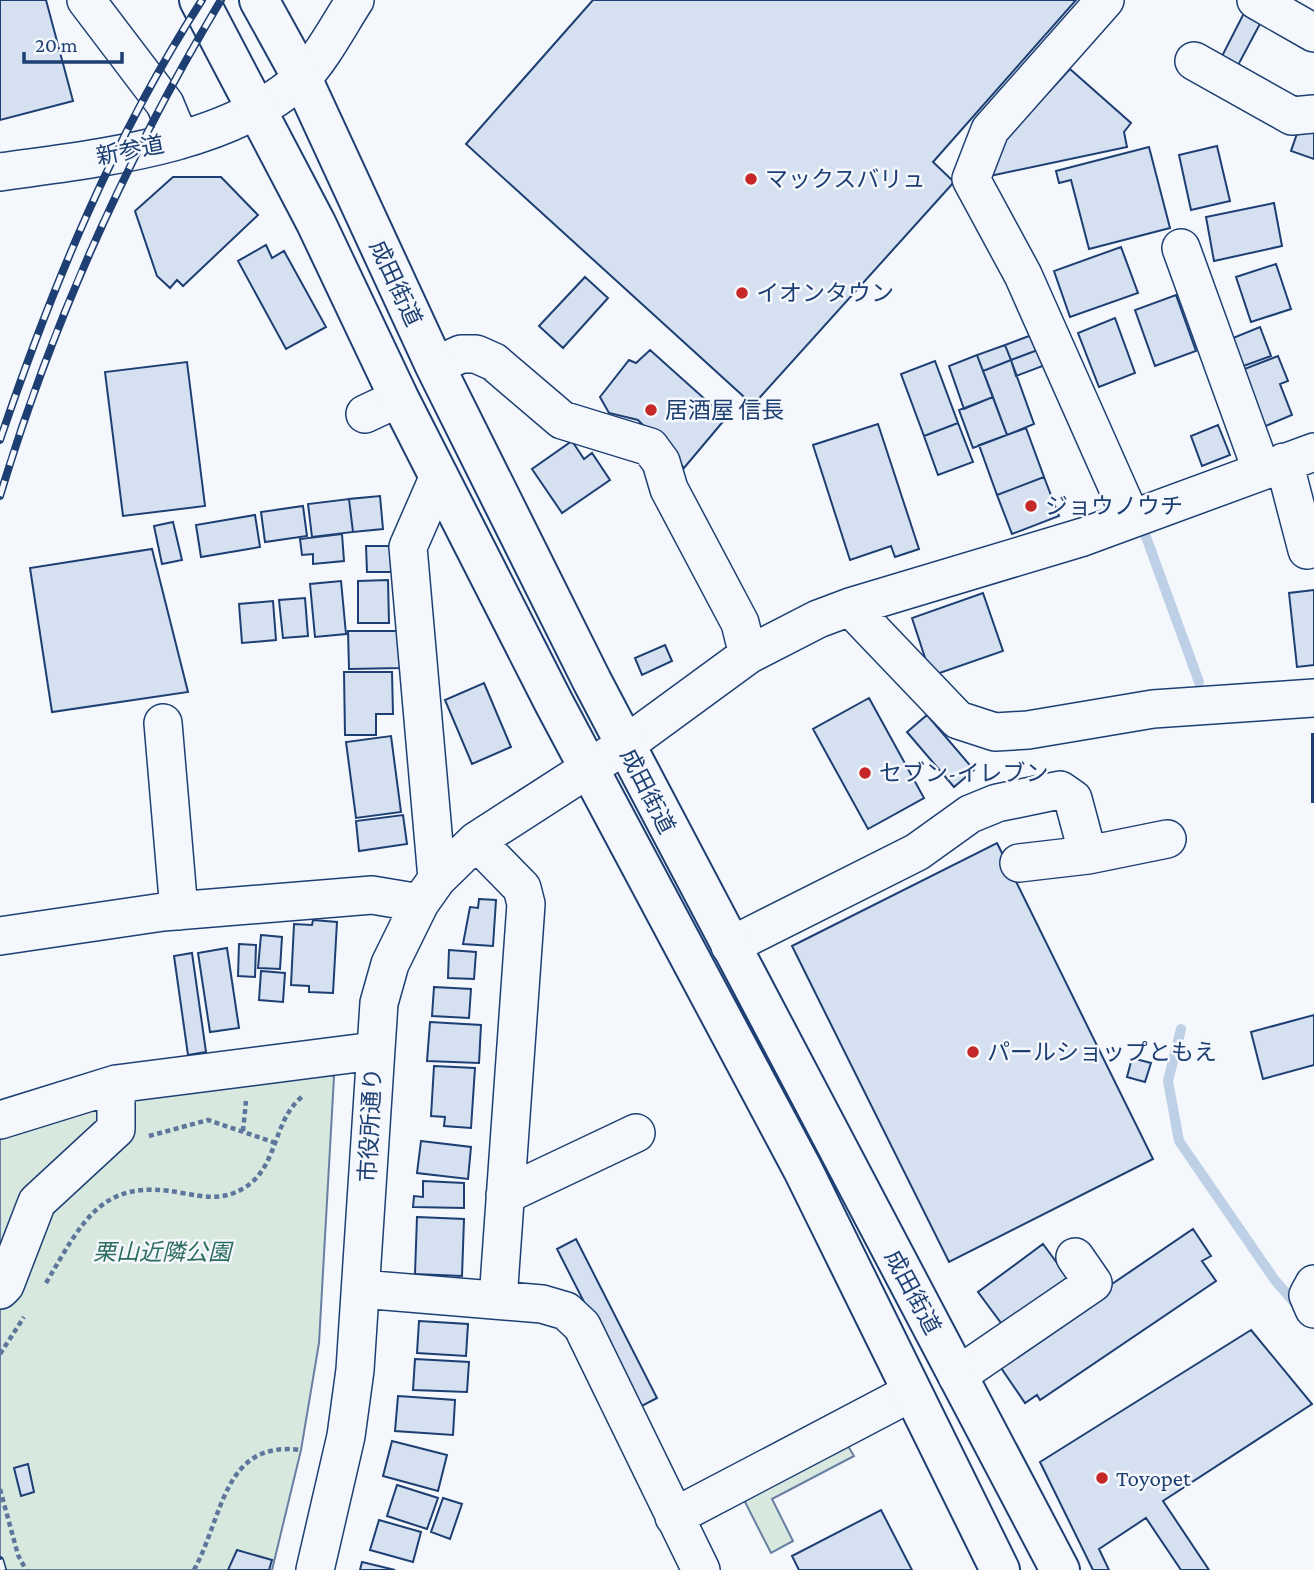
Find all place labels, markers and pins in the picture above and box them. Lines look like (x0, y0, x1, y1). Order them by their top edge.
place label: マックスバリュ (765, 166, 925, 192)
marker: マックスバリュ (743, 171, 759, 187)
place label: イオンタウン (756, 280, 894, 306)
marker: イオンタウン (734, 285, 750, 301)
place label: 居酒屋 信長 (665, 397, 784, 423)
marker: 居酒屋 信長 (643, 402, 659, 418)
place label: ジョウノウチ (1045, 493, 1183, 519)
marker: ジョウノウチ (1023, 498, 1039, 514)
place label: セブン-イレブン (879, 760, 1048, 786)
marker: セブン-イレブン (857, 765, 873, 781)
place label: パールショップともえ (987, 1039, 1217, 1065)
marker: パールショップともえ (965, 1044, 981, 1060)
place label: Toyopet (1116, 1465, 1191, 1491)
marker: Toyopet (1094, 1470, 1110, 1486)

